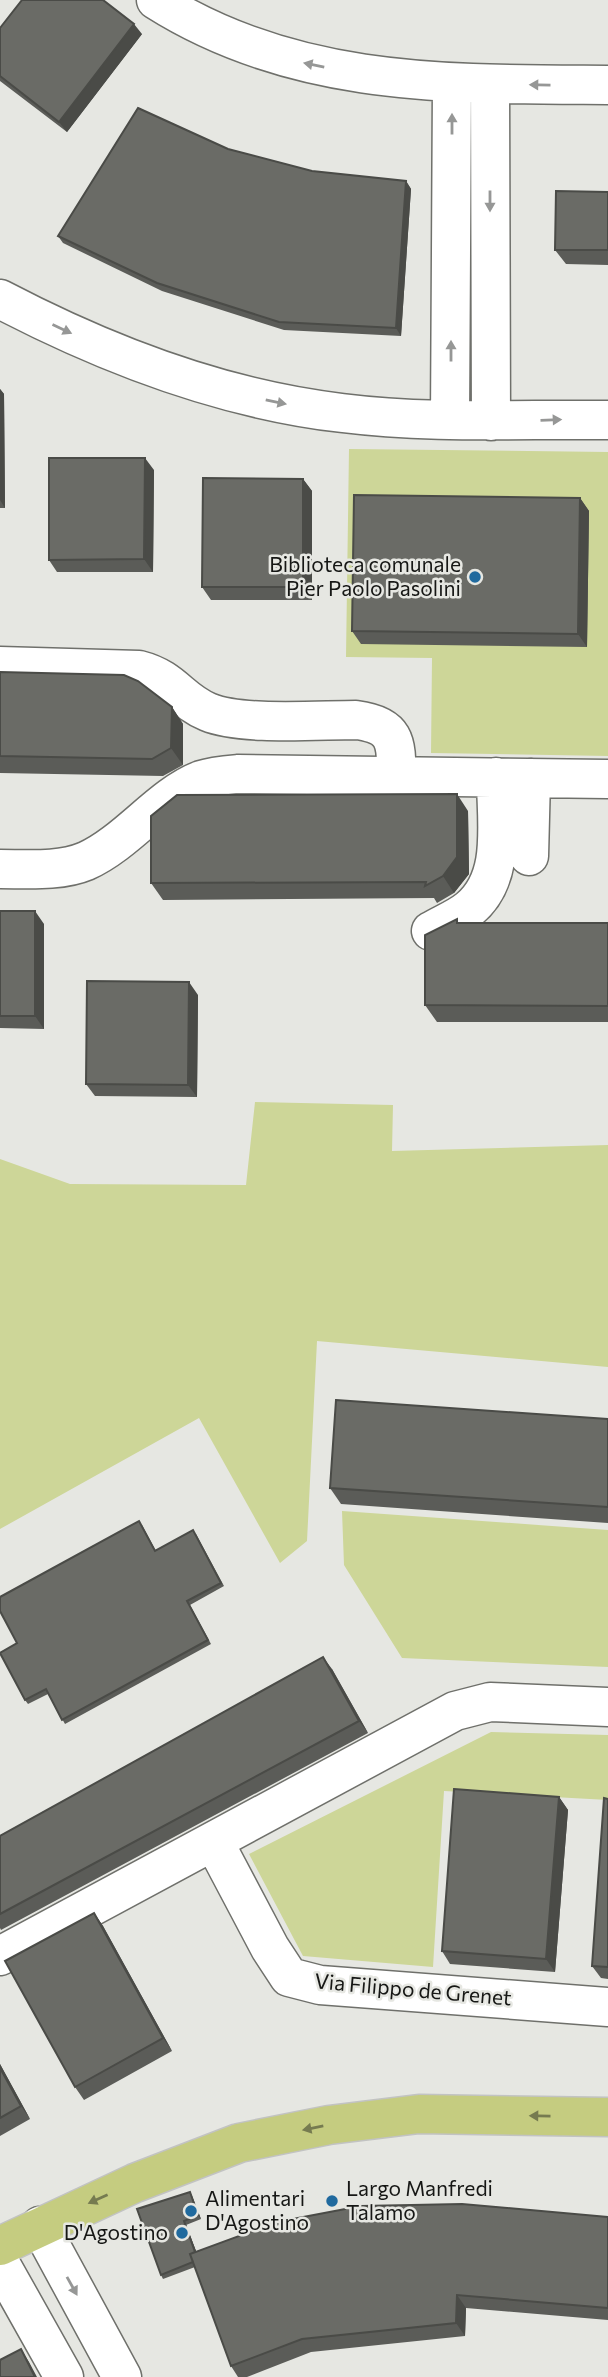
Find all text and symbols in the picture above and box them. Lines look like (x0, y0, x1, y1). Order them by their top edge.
one-way arrow (303, 60, 325, 71)
one-way arrow (529, 79, 551, 91)
one-way arrow (446, 113, 458, 135)
one-way arrow (484, 191, 496, 213)
one-way arrow (51, 324, 72, 335)
one-way arrow (445, 340, 457, 362)
one-way arrow (265, 397, 287, 408)
one-way arrow (541, 414, 563, 425)
place label: Biblioteca comunale Pier Paolo Pasolini (269, 551, 461, 600)
marker: Biblioteca comunale Pier Paolo Pasolini (467, 569, 483, 585)
street label: Via Filippo de Grenet (314, 1967, 513, 2010)
one-way arrow (529, 2110, 551, 2122)
one-way arrow (302, 2123, 324, 2134)
place label: Largo Manfredi Talamo (346, 2175, 493, 2224)
place label: Alimentari D'Agostino (205, 2185, 309, 2234)
one-way arrow (88, 2193, 108, 2205)
marker: Largo Manfredi Talamo (324, 2193, 340, 2209)
marker: Alimentari D'Agostino (183, 2203, 199, 2219)
place label: D'Agostino (64, 2219, 168, 2244)
marker: D'Agostino (174, 2225, 190, 2241)
one-way arrow (66, 2276, 78, 2295)

